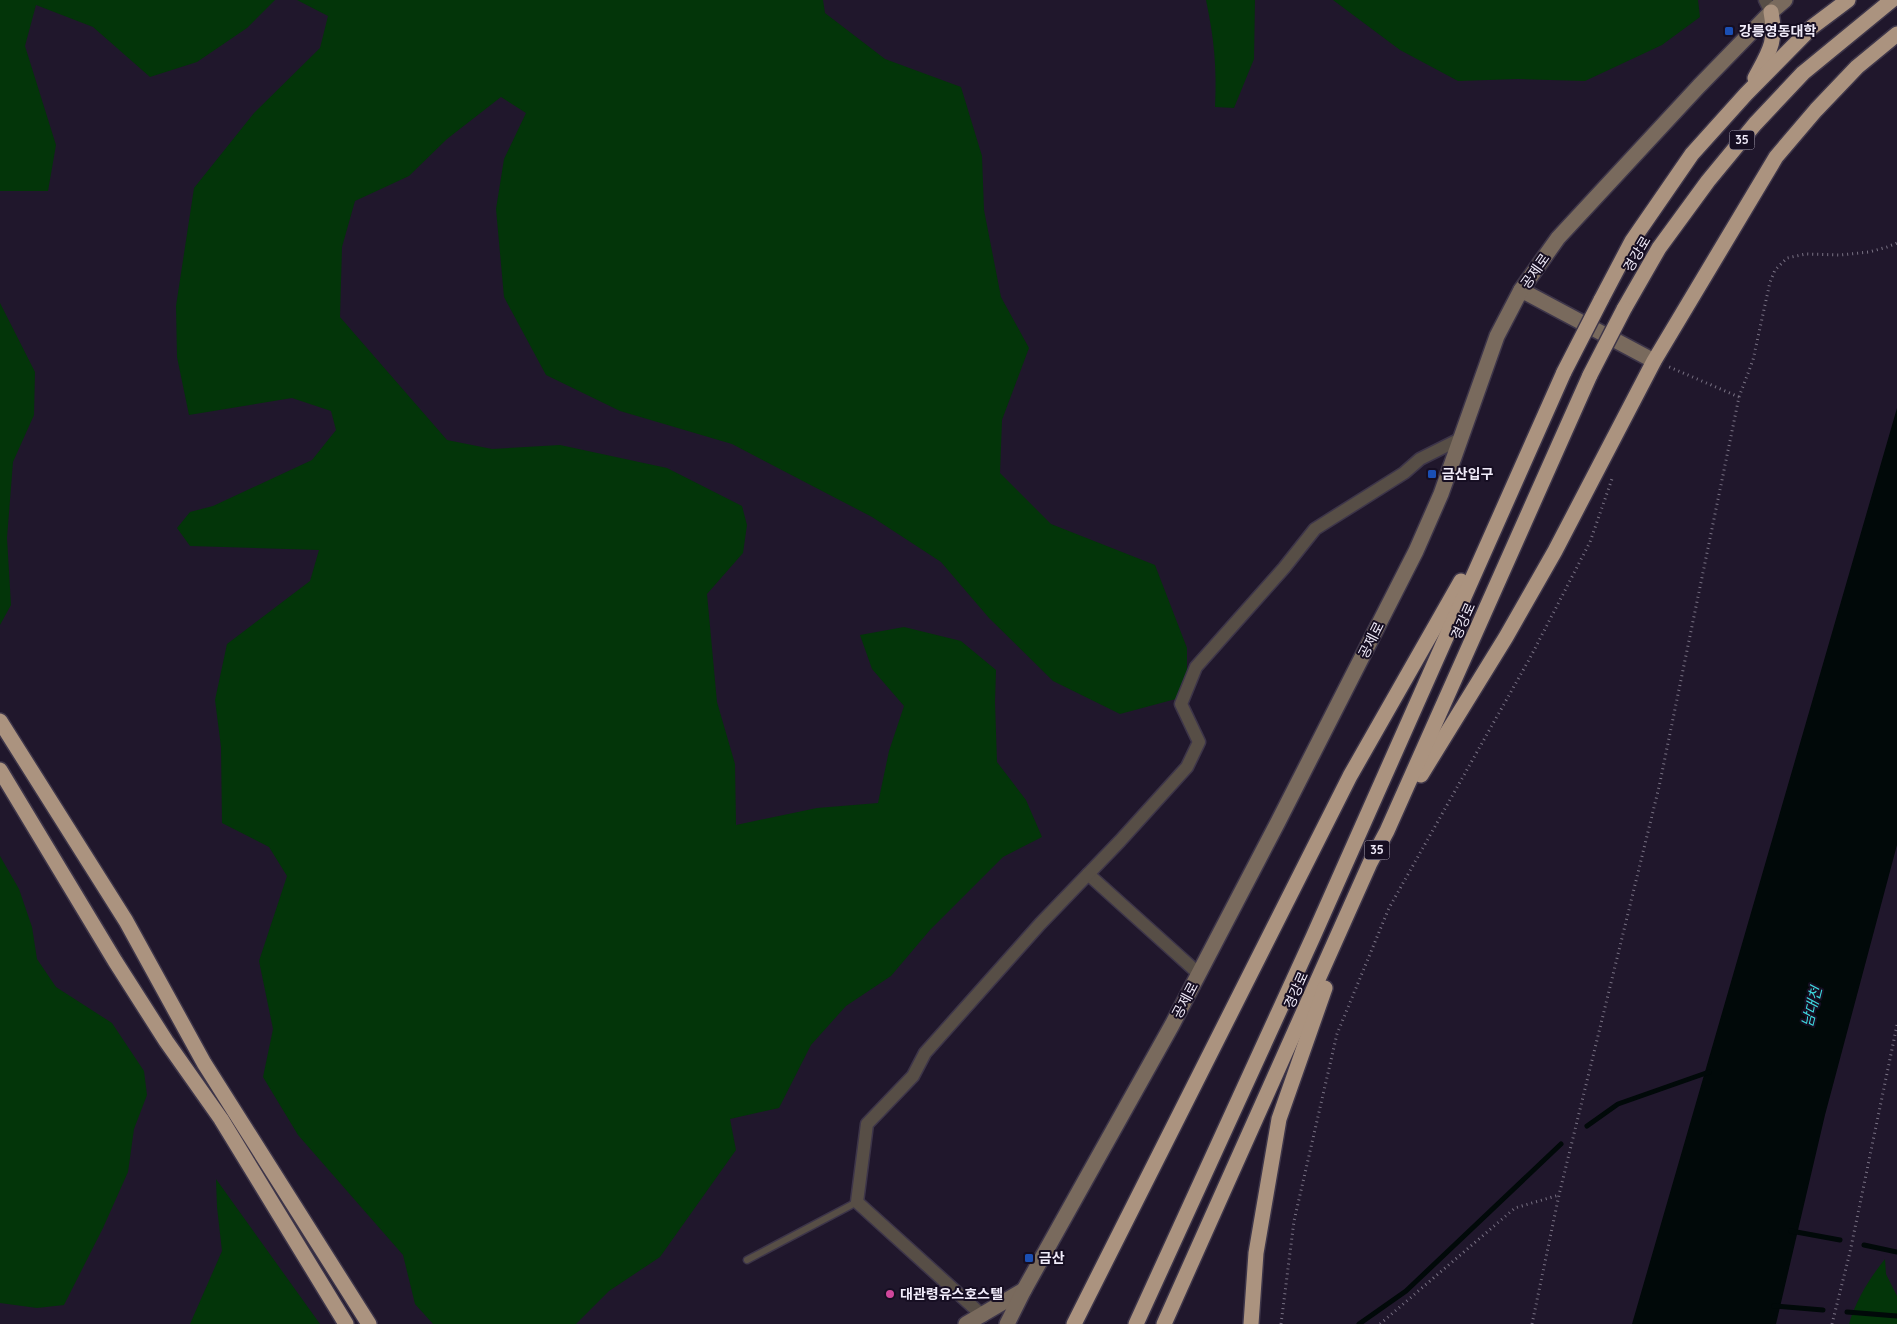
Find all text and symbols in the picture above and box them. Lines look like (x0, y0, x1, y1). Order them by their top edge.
place label: 강릉영동대학 (1739, 22, 1816, 40)
marker: 강릉영동대학 (1723, 25, 1735, 37)
road number: 35 (1730, 130, 1754, 150)
street label: 경강로 (1619, 233, 1655, 275)
street label: 공제로 (1517, 250, 1554, 292)
place label: 금산입구 (1442, 465, 1494, 483)
marker: 금산입구 (1426, 468, 1438, 480)
street label: 경강로 (1447, 600, 1479, 642)
street label: 공제로 (1354, 619, 1388, 661)
road number: 35 (1364, 840, 1390, 860)
street label: 경강로 (1280, 969, 1312, 1011)
street label: 공제로 (1168, 979, 1202, 1021)
water label: 남대천 (1797, 982, 1826, 1029)
place label: 금산 (1039, 1249, 1065, 1267)
marker: 금산 (1023, 1252, 1035, 1264)
place label: 대관령유스호스텔 (900, 1285, 1003, 1303)
marker: 대관령유스호스텔 (884, 1288, 896, 1300)

